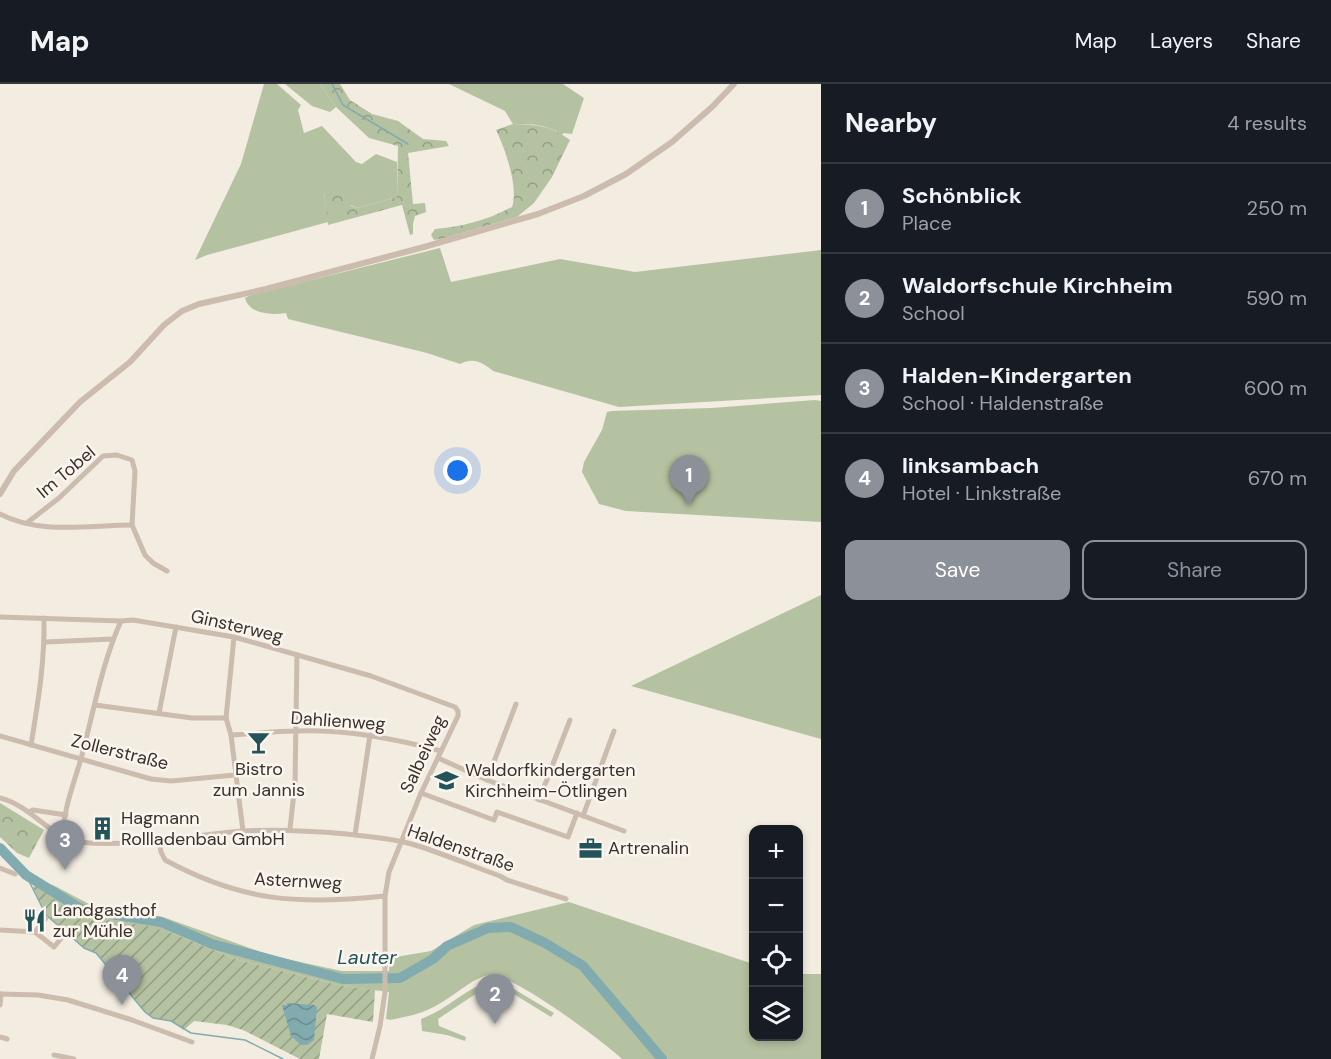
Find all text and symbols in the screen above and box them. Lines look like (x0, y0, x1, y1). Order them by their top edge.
text: Map (30, 23, 90, 60)
text: Map (1075, 27, 1117, 55)
text: Layers (1150, 27, 1213, 55)
text: Share (1246, 27, 1301, 55)
text: Nearby (845, 106, 937, 140)
text: 4 results (1227, 110, 1307, 136)
text: Schönblick (902, 181, 1022, 210)
text: 1 (861, 195, 868, 221)
text: 250 m (1246, 195, 1307, 221)
text: Place (902, 210, 952, 236)
text: Waldorfschule Kirchheim (902, 271, 1173, 300)
text: 2 (859, 285, 870, 311)
text: 590 m (1246, 285, 1307, 311)
text: School (902, 300, 965, 326)
text: Halden-Kindergarten (902, 361, 1132, 390)
text: 3 (858, 375, 871, 401)
text: 600 m (1244, 375, 1307, 401)
text: School · Haldenstraße (902, 390, 1104, 416)
street label: Im Tobel (32, 440, 100, 504)
text: linksambach (902, 451, 1039, 480)
your location (443, 456, 472, 485)
pin: 1 (670, 456, 708, 505)
text: 4 (858, 465, 871, 491)
text: 670 m (1248, 465, 1307, 491)
text: Hotel · Linkstraße (902, 480, 1061, 506)
button: Save (845, 540, 1070, 600)
button: Share (1082, 540, 1307, 600)
street label: Ginsterweg (188, 604, 286, 648)
street label: Dahlienweg (290, 706, 386, 736)
street label: Salbeiweg (394, 711, 452, 797)
street label: Zollerstraße (69, 728, 171, 776)
bar icon: Bistro zum Jannis (246, 730, 272, 756)
place label: Bistro zum Jannis (213, 757, 305, 802)
place label: Waldorfkindergarten Kirchheim-Ötlingen (465, 758, 636, 803)
school or university icon: Waldorfkindergarten Kirchheim-Ötlingen (434, 767, 460, 793)
place label: Hagmann Rollladenbau GmbH (121, 806, 285, 851)
building icon: Hagmann Rollladenbau GmbH (90, 815, 116, 841)
street label: Haldenstraße (404, 818, 518, 878)
pin: 3 (46, 820, 84, 870)
map controls (749, 825, 803, 1041)
button: + (749, 825, 803, 879)
office icon: Artrenalin (577, 835, 603, 861)
place label: Artrenalin (608, 836, 689, 860)
street label: Asternweg (253, 867, 343, 895)
button: − (749, 879, 803, 933)
place label: Landgasthof zur Mühle (53, 898, 157, 943)
restaurant icon: Landgasthof zur Mühle (22, 907, 48, 933)
button: locate (749, 933, 803, 987)
water label: Lauter (337, 944, 397, 970)
pin: 4 (102, 956, 142, 1005)
pin: 2 (476, 974, 514, 1024)
button: layers (749, 987, 803, 1041)

